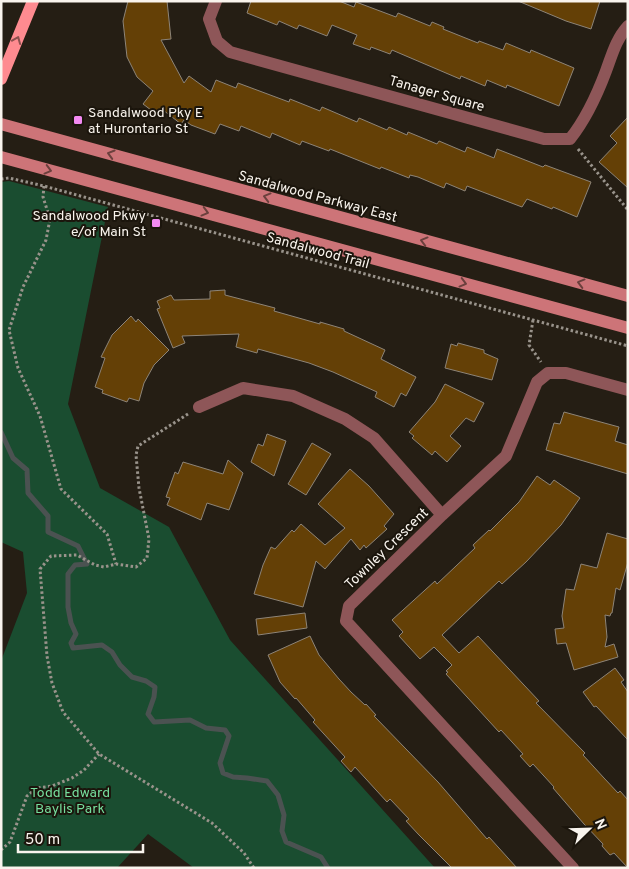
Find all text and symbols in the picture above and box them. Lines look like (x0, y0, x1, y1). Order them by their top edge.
one-way arrow (11, 36, 22, 45)
street label: Tanager Square (387, 73, 486, 116)
place label: Sandalwood Pky E at Hurontario St (88, 105, 203, 138)
marker: Sandalwood Pky E at Hurontario St (72, 114, 84, 126)
one-way arrow (106, 149, 115, 160)
one-way arrow (44, 164, 53, 175)
street label: Sandalwood Parkway East (236, 168, 399, 227)
one-way arrow (264, 193, 272, 203)
one-way arrow (201, 207, 209, 217)
place label: Sandalwood Pkwy e/of Main St (33, 208, 146, 241)
marker: Sandalwood Pkwy e/of Main St (150, 217, 162, 229)
street label: Sandalwood Trail (264, 230, 371, 273)
one-way arrow (420, 236, 428, 246)
one-way arrow (459, 277, 468, 288)
one-way arrow (576, 278, 585, 289)
street label: Townley Crescent (342, 505, 432, 593)
park label: Todd Edward Baylis Park (30, 785, 110, 818)
north arrow (564, 804, 614, 854)
text: N (590, 817, 609, 832)
scale bar (18, 822, 142, 854)
text: 50 m (25, 831, 60, 850)

